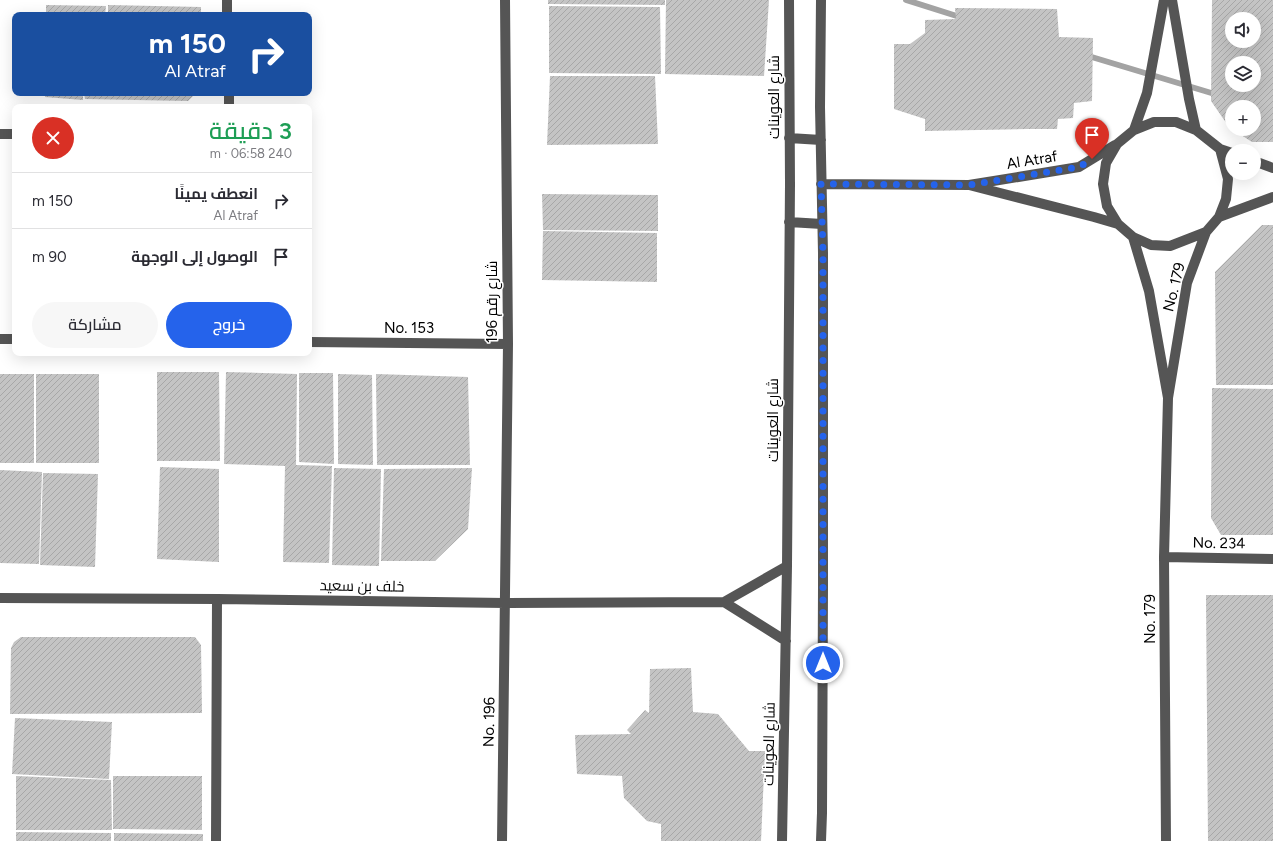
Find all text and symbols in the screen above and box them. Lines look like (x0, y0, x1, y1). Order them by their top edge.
map controls (1225, 12, 1261, 180)
button: sound (1225, 12, 1261, 48)
text: 150 m (149, 26, 226, 60)
icon: right (240, 28, 292, 80)
street label: شارع العوينات (765, 55, 785, 139)
button: layers (1225, 56, 1261, 92)
text: Al Atraf (165, 60, 226, 82)
button: + (1225, 100, 1261, 136)
text: 3 دقيقة (209, 116, 292, 145)
button: close (32, 117, 74, 159)
pin (1075, 118, 1109, 159)
icon: arrive (1081, 124, 1103, 146)
button: − (1225, 144, 1261, 180)
text: 240 m · 06:58 (210, 146, 292, 161)
street label: Al Atraf (1005, 147, 1059, 173)
text: انعطف يمينًا (174, 185, 258, 203)
icon: right (270, 190, 292, 212)
text: 150 m (32, 192, 73, 210)
text: Al Atraf (214, 208, 258, 223)
icon: arrive (270, 246, 292, 268)
text: 90 m (32, 248, 67, 266)
text: الوصول إلى الوجهة (131, 248, 258, 266)
street label: شارع رقم 196 (483, 261, 503, 343)
street label: No. 179 (1159, 261, 1189, 313)
button: مشاركة (32, 302, 158, 348)
button: خروج (166, 302, 292, 348)
street label: No. 153 (384, 319, 434, 337)
street label: شارع العوينات (764, 378, 784, 462)
street label: No. 234 (1192, 534, 1246, 552)
street label: خلف بن سعيد (319, 576, 405, 597)
street label: No. 179 (1141, 594, 1159, 644)
position arrow (802, 642, 844, 684)
street label: No. 196 (480, 696, 498, 747)
street label: شارع العوينات (759, 702, 781, 786)

